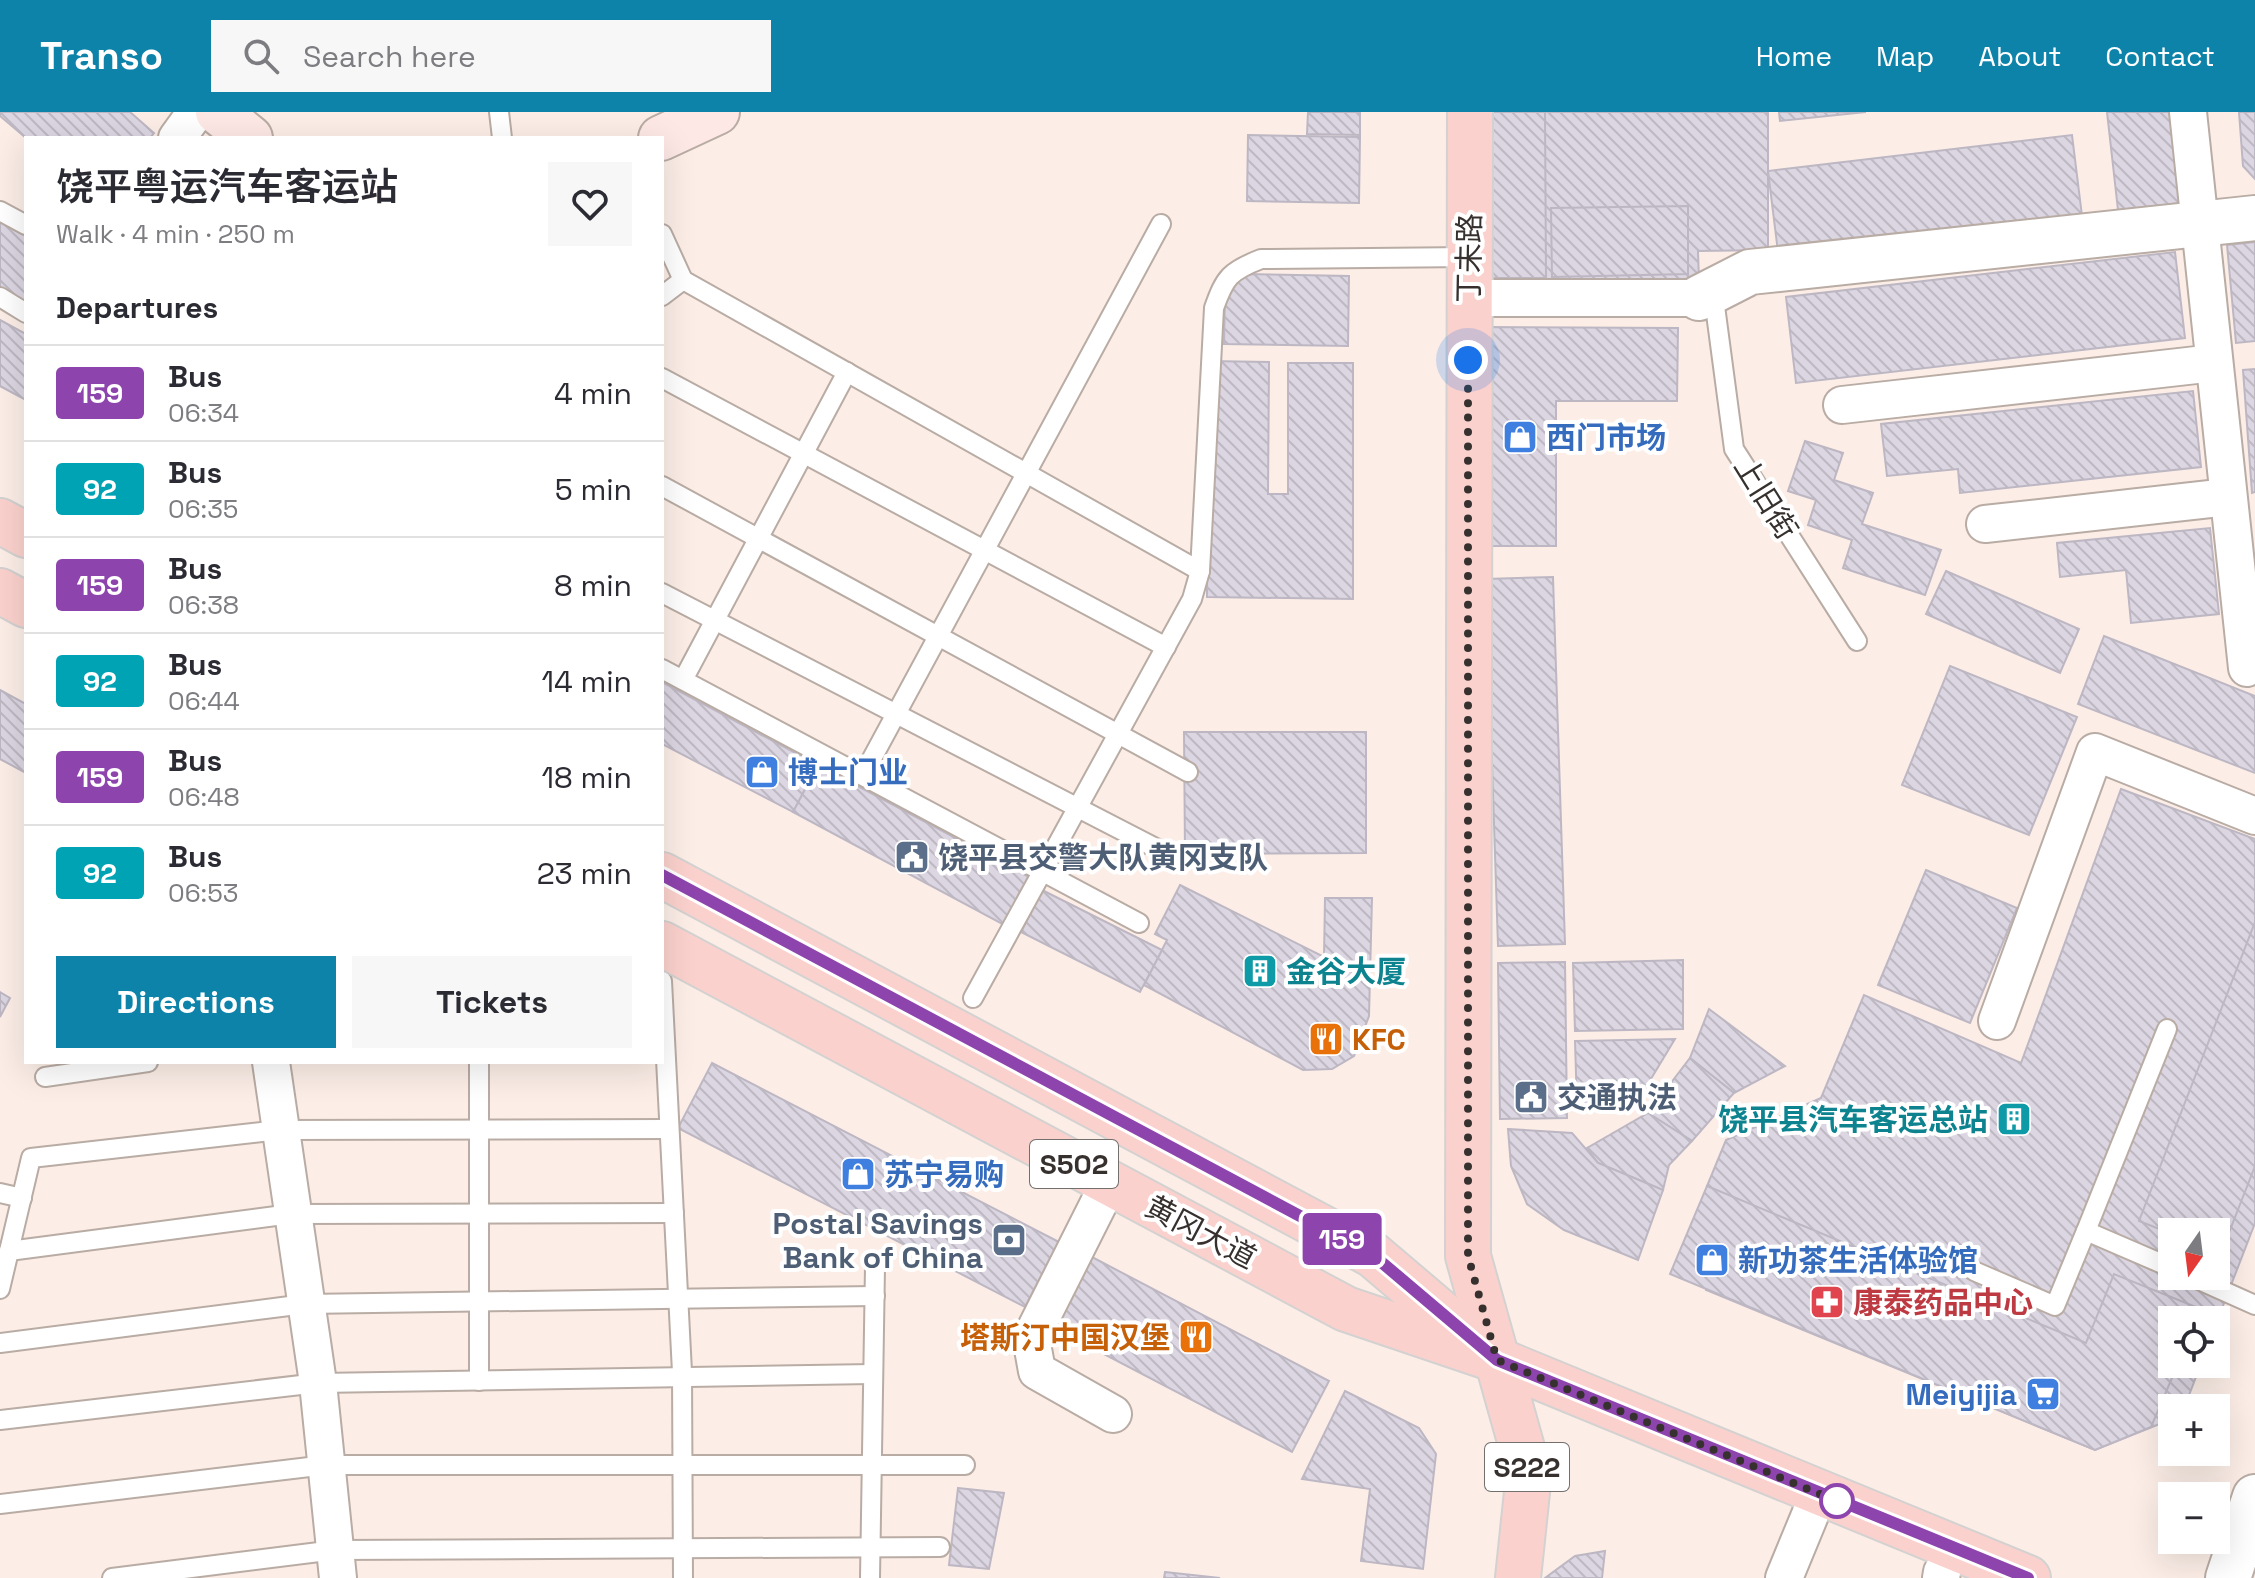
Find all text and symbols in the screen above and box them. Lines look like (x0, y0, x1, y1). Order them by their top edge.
search box (211, 20, 771, 92)
text: Transo (40, 32, 163, 80)
icon: search (239, 34, 283, 78)
text: Search here (303, 37, 476, 76)
text: Home (1756, 38, 1832, 74)
text: Map (1876, 38, 1934, 74)
text: About (1978, 38, 2061, 74)
text: Contact (2105, 38, 2215, 74)
button: heart (548, 162, 632, 246)
text: 饶平粤运汽车客运站 (56, 163, 398, 211)
street label: 丁未路 (1449, 213, 1489, 303)
text: Walk · 4 min · 250 m (56, 217, 295, 251)
text: Departures (56, 288, 218, 327)
your location (1448, 340, 1488, 380)
text: Bus (168, 357, 222, 396)
text: 4 min (554, 374, 632, 413)
text: 159 (77, 375, 123, 411)
text: 06:34 (168, 396, 239, 430)
shop icon: 西门市场 (1501, 418, 1539, 456)
place label: 西门市场 (1546, 418, 1666, 457)
street label: 上旧街 (1726, 450, 1806, 546)
text: Bus (168, 453, 222, 492)
text: 5 min (555, 470, 632, 509)
text: 92 (83, 471, 117, 507)
text: 06:35 (168, 492, 238, 526)
text: Bus (168, 549, 222, 588)
text: 8 min (554, 566, 632, 605)
text: 159 (77, 567, 123, 603)
text: 06:38 (168, 588, 239, 622)
text: Bus (168, 645, 222, 684)
text: 14 min (541, 662, 632, 701)
text: 92 (83, 663, 117, 699)
text: 06:44 (168, 684, 240, 718)
text: Bus (168, 741, 222, 780)
shop icon: 博士门业 (743, 753, 781, 791)
place label: 博士门业 (788, 753, 908, 792)
text: 18 min (542, 758, 632, 797)
text: 159 (77, 759, 123, 795)
text: 06:48 (168, 780, 240, 814)
text: Bus (168, 837, 222, 876)
public building icon: 饶平县交警大队黄冈支队 (893, 838, 931, 876)
place label: 饶平县交警大队黄冈支队 (938, 838, 1268, 877)
text: 23 min (537, 854, 632, 893)
text: 92 (83, 855, 117, 891)
text: 06:53 (168, 876, 238, 910)
building icon: 金谷大厦 (1241, 952, 1279, 990)
place label: 金谷大厦 (1286, 952, 1406, 991)
button: Directions (56, 956, 336, 1048)
button: Tickets (352, 956, 632, 1048)
restaurant icon: KFC (1307, 1020, 1345, 1058)
place label: KFC (1352, 1020, 1406, 1059)
public building icon: 交通执法 (1512, 1078, 1550, 1116)
place label: 交通执法 (1557, 1078, 1677, 1117)
place label: 饶平县汽车客运总站 (1718, 1100, 1988, 1139)
building icon: 饶平县汽车客运总站 (1995, 1100, 2033, 1138)
road number: S502 (1030, 1140, 1118, 1188)
shop icon: 苏宁易购 (839, 1155, 877, 1193)
place label: 苏宁易购 (884, 1155, 1004, 1194)
street label: 黄冈大道 (1139, 1187, 1263, 1277)
place label: Postal Savings Bank of China (772, 1204, 983, 1277)
line badge: 159 (1296, 1213, 1388, 1265)
north arrow (2158, 1218, 2230, 1290)
map controls (2158, 1218, 2230, 1554)
bank icon: Postal Savings Bank of China (990, 1221, 1028, 1259)
text: 159 (1319, 1221, 1365, 1257)
shop icon: 新功茶生活体验馆 (1693, 1241, 1731, 1279)
place label: 新功茶生活体验馆 (1738, 1241, 1978, 1280)
pharmacy icon: 康泰药品中心 (1808, 1283, 1846, 1321)
place label: 康泰药品中心 (1853, 1283, 2033, 1322)
button: locate (2158, 1306, 2230, 1378)
place label: 塔斯汀中国汉堡 (960, 1318, 1170, 1357)
restaurant icon: 塔斯汀中国汉堡 (1177, 1318, 1215, 1356)
place label: Meiyijia (1905, 1375, 2017, 1414)
supermarket icon: Meiyijia (2024, 1375, 2062, 1413)
button: + (2158, 1394, 2230, 1466)
road number: S222 (1485, 1443, 1569, 1491)
button: − (2158, 1482, 2230, 1554)
unlabelled marker (1820, 1484, 1854, 1518)

